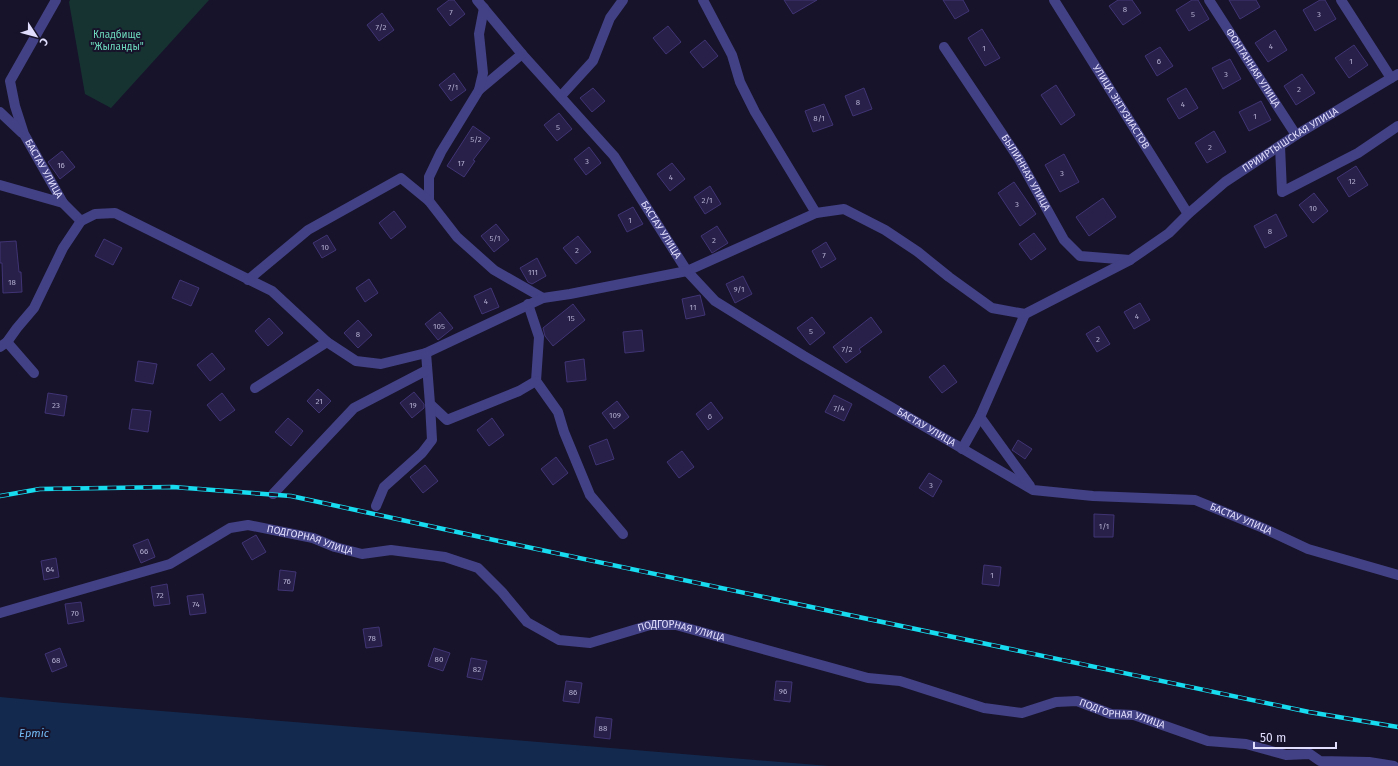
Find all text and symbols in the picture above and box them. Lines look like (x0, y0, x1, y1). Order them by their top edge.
house number: 8 (1123, 5, 1128, 14)
house number: 7 (449, 8, 453, 17)
house number: 5 (1191, 10, 1195, 19)
house number: 3 (1317, 10, 1321, 19)
north arrow (16, 16, 56, 56)
house number: 7/2 (375, 23, 387, 32)
street label: ФОНТАННАЯ УЛИЦА (1223, 26, 1283, 110)
park label: Кладбище "Жыланды" (90, 29, 144, 53)
text: С (36, 35, 51, 49)
house number: 4 (1269, 42, 1274, 51)
house number: 1 (982, 44, 986, 53)
house number: 6 (1157, 57, 1161, 66)
house number: 1 (1349, 57, 1353, 66)
street label: УЛИЦА ЭНТУЗИАСТОВ (1090, 62, 1152, 151)
house number: 3 (1224, 70, 1228, 79)
house number: 7/1 (448, 83, 458, 92)
house number: 2 (1297, 85, 1301, 94)
house number: 8 (856, 98, 861, 107)
house number: 4 (1181, 100, 1186, 109)
street label: ПРИИРТЫШСКАЯ УЛИЦА (1240, 105, 1341, 175)
house number: 1 (1253, 112, 1257, 121)
house number: 8/1 (813, 114, 825, 123)
house number: 5 (556, 123, 560, 132)
street label: БЫЛИННАЯ УЛИЦА (998, 132, 1053, 213)
house number: 5/2 (470, 135, 482, 144)
street label: БАСТАУ УЛИЦА (22, 137, 65, 201)
house number: 2 (1208, 143, 1212, 152)
house number: 3 (585, 157, 589, 166)
house number: 17 (457, 159, 465, 168)
house number: 16 (57, 161, 65, 170)
house number: 3 (1060, 169, 1064, 178)
house number: 4 (669, 173, 674, 182)
house number: 12 (1348, 177, 1356, 186)
house number: 2/1 (701, 196, 713, 205)
street label: БАСТАУ УЛИЦА (638, 199, 684, 261)
house number: 3 (1015, 200, 1019, 209)
house number: 10 (1309, 204, 1317, 213)
house number: 1 (628, 216, 632, 225)
house number: 8 (1268, 227, 1273, 236)
house number: 5/1 (490, 234, 501, 243)
house number: 2 (712, 236, 716, 245)
house number: 10 (321, 243, 329, 252)
house number: 2 (575, 246, 579, 255)
house number: 7 (822, 251, 826, 260)
house number: 111 (528, 268, 538, 277)
house number: 18 (8, 278, 17, 287)
house number: 9/1 (733, 285, 745, 294)
house number: 4 (484, 297, 489, 306)
house number: 11 (690, 303, 696, 312)
house number: 4 (1135, 312, 1140, 321)
house number: 15 (567, 314, 575, 323)
house number: 105 (433, 322, 445, 331)
house number: 5 (809, 327, 813, 336)
house number: 8 (356, 330, 361, 339)
house number: 2 (1096, 335, 1100, 344)
house number: 7/2 (841, 345, 853, 354)
house number: 21 (315, 397, 323, 406)
house number: 23 (52, 401, 60, 410)
house number: 19 (409, 401, 417, 410)
house number: 7/4 (833, 404, 845, 413)
street label: БАСТАУ УЛИЦА (895, 406, 958, 449)
house number: 109 (609, 411, 621, 420)
house number: 6 (708, 412, 712, 421)
house number: 3 (929, 481, 933, 490)
street label: БАСТАУ УЛИЦА (1208, 501, 1274, 537)
house number: 1/1 (1099, 522, 1109, 531)
street label: ПОДГОРНАЯ УЛИЦА (266, 523, 355, 557)
house number: 66 (140, 547, 148, 556)
house number: 64 (46, 565, 55, 574)
house number: 1 (990, 571, 994, 580)
house number: 76 (283, 577, 291, 586)
house number: 72 (156, 591, 164, 600)
house number: 74 (192, 600, 200, 609)
house number: 70 (71, 609, 79, 618)
street label: ПОДГОРНАЯ УЛИЦА (636, 619, 727, 644)
house number: 78 (368, 634, 376, 643)
house number: 80 (435, 655, 444, 664)
house number: 68 (52, 656, 61, 665)
house number: 82 (473, 665, 481, 674)
house number: 96 (779, 687, 787, 696)
house number: 86 (569, 688, 577, 697)
street label: ПОДГОРНАЯ УЛИЦА (1077, 696, 1167, 732)
house number: 88 (599, 724, 608, 733)
scale bar (1254, 724, 1336, 750)
water label: Ертіс (19, 727, 50, 740)
text: 50 m (1260, 731, 1286, 745)

